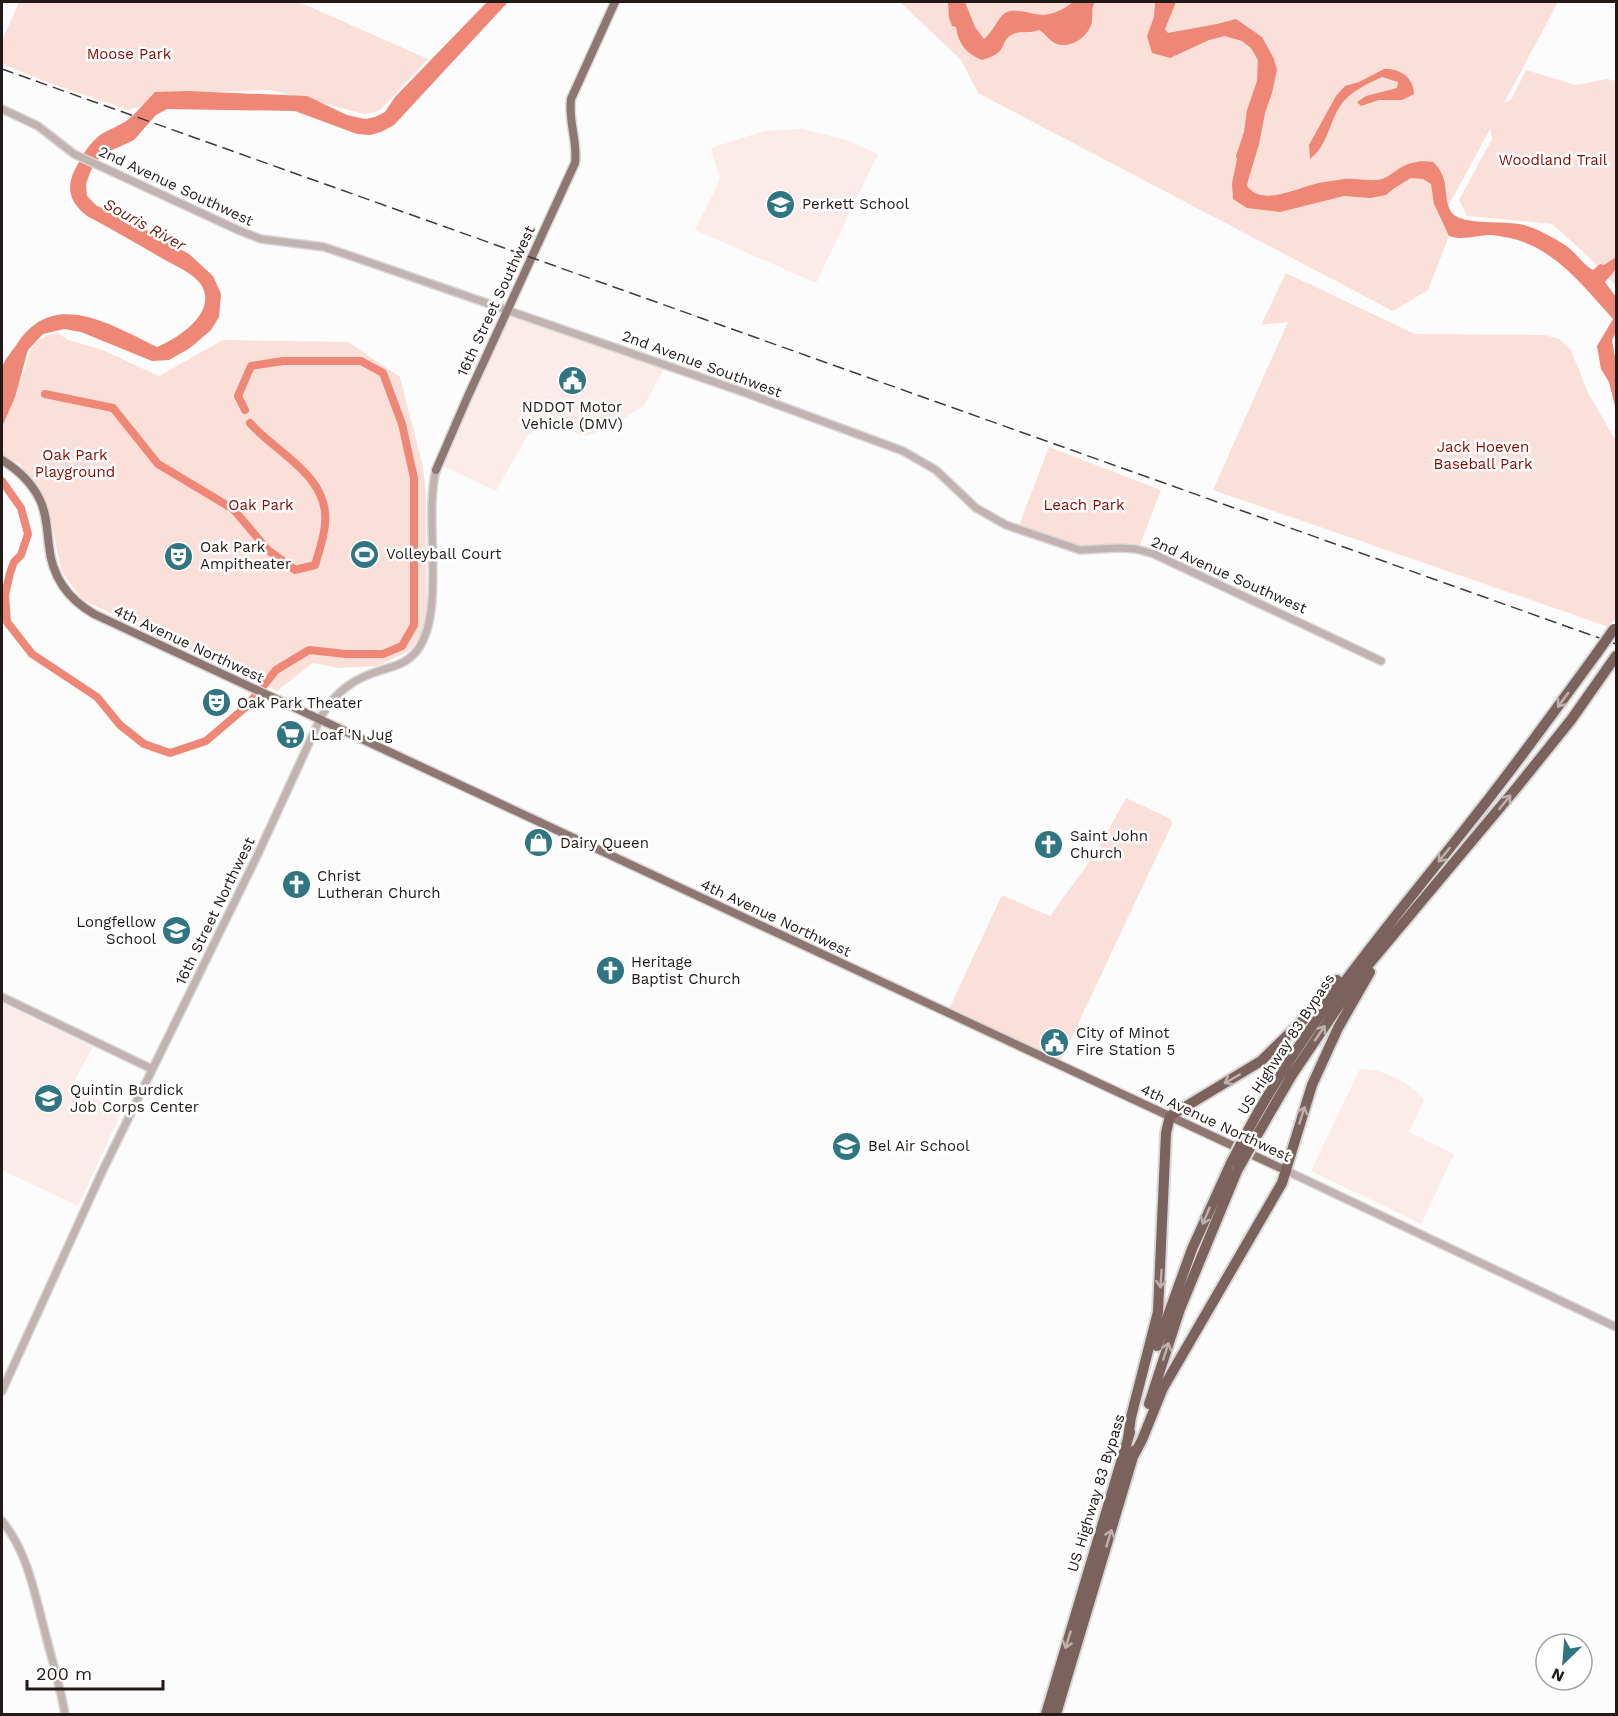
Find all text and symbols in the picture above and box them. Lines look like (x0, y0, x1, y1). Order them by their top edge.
park label: Moose Park (87, 45, 172, 63)
street label: 2nd Avenue Southwest (96, 142, 257, 230)
park label: Woodland Trail (1499, 151, 1608, 169)
school or university icon: Perkett School (765, 188, 797, 220)
water label: Souris River (100, 194, 190, 255)
place label: Perkett School (802, 195, 909, 213)
street label: 16th Street Southwest (453, 222, 539, 379)
street label: 2nd Avenue Southwest (620, 327, 785, 402)
public building icon: NDDOT Motor Vehicle (DMV) (556, 364, 588, 396)
place label: NDDOT Motor Vehicle (DMV) (521, 398, 623, 433)
park label: Jack Hoeven Baseball Park (1434, 438, 1533, 473)
park label: Oak Park Playground (35, 446, 115, 481)
park label: Oak Park (228, 496, 294, 514)
park label: Leach Park (1044, 496, 1125, 514)
street label: 2nd Avenue Southwest (1148, 532, 1310, 618)
place label: Oak Park Ampitheater (200, 538, 291, 573)
sports icon: Volleyball Court (349, 538, 381, 570)
theatre icon: Oak Park Ampitheater (163, 540, 195, 572)
place label: Volleyball Court (386, 545, 502, 563)
street label: 4th Avenue Northwest (111, 601, 268, 687)
theatre icon: Oak Park Theater (200, 687, 232, 719)
one-way arrow (1557, 691, 1569, 707)
place label: Oak Park Theater (237, 694, 363, 712)
supermarket icon: Loaf 'N Jug (274, 719, 306, 751)
place label: Loaf 'N Jug (311, 726, 392, 744)
one-way arrow (1499, 794, 1512, 810)
shop icon: Dairy Queen (523, 827, 555, 859)
place label: Saint John Church (1070, 827, 1148, 862)
church icon: Saint John Church (1033, 829, 1065, 861)
street label: 16th Street Northwest (171, 834, 259, 988)
place label: Dairy Queen (560, 834, 649, 852)
one-way arrow (1438, 847, 1451, 863)
place label: Christ Lutheran Church (317, 867, 440, 902)
church icon: Christ Lutheran Church (280, 869, 312, 901)
street label: 4th Avenue Northwest (698, 875, 855, 961)
place label: Longfellow School (76, 913, 156, 948)
school or university icon: Longfellow School (161, 915, 193, 947)
place label: Heritage Baptist Church (631, 953, 741, 988)
church icon: Heritage Baptist Church (594, 955, 626, 987)
street label: US Highway 83 Bypass (1234, 970, 1338, 1118)
place label: City of Minot Fire Station 5 (1076, 1024, 1175, 1059)
one-way arrow (1314, 1025, 1326, 1042)
public building icon: City of Minot Fire Station 5 (1039, 1026, 1071, 1058)
one-way arrow (1223, 1074, 1241, 1085)
street label: 4th Avenue Northwest (1138, 1080, 1295, 1166)
place label: Quintin Burdick Job Corps Center (70, 1081, 199, 1116)
school or university icon: Quintin Burdick Job Corps Center (33, 1083, 65, 1115)
one-way arrow (1297, 1105, 1308, 1124)
school or university icon: Bel Air School (831, 1130, 863, 1162)
place label: Bel Air School (868, 1137, 970, 1155)
one-way arrow (1200, 1206, 1211, 1224)
one-way arrow (1155, 1268, 1166, 1288)
one-way arrow (1161, 1342, 1172, 1361)
street label: US Highway 83 Bypass (1063, 1412, 1129, 1574)
one-way arrow (1104, 1529, 1115, 1548)
one-way arrow (1062, 1630, 1073, 1649)
north arrow (1534, 1632, 1594, 1692)
scale bar (27, 1653, 164, 1691)
text: 200 m (36, 1663, 92, 1684)
text: N (1548, 1664, 1567, 1686)

